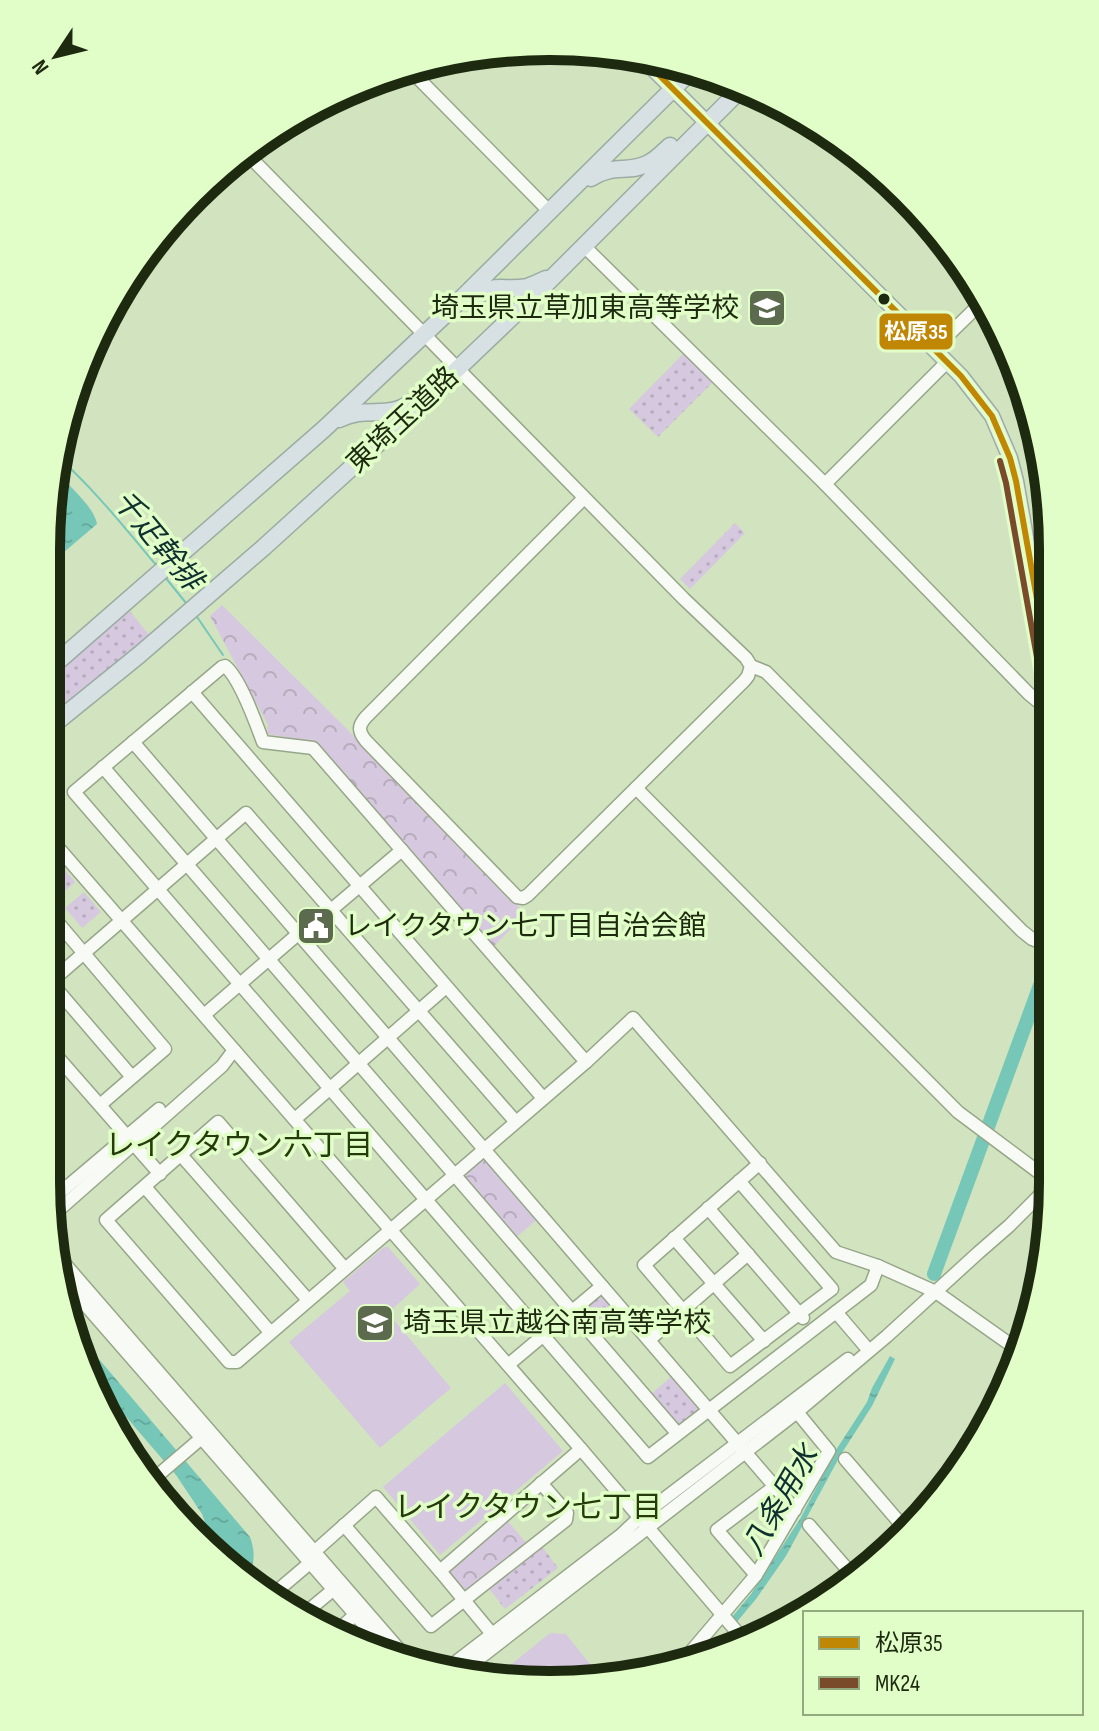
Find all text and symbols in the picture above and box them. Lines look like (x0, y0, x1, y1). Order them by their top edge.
north arrow (16, 16, 96, 96)
text: N (26, 54, 55, 79)
school or university icon: 埼玉県立草加東高等学校 (746, 287, 788, 329)
unlabelled marker (876, 291, 892, 307)
place label: 埼玉県立草加東高等学校 (431, 292, 739, 325)
line badge: 松原35 (878, 312, 954, 351)
text: 松原35 (884, 319, 948, 346)
street label: 東埼玉道路 (341, 360, 465, 480)
water label: 千疋幹排 (105, 483, 212, 602)
public building icon: レイクタウン七丁目自治会館 (295, 905, 337, 947)
place label: レイクタウン七丁目自治会館 (344, 910, 706, 943)
district label: レイクタウン六丁目 (105, 1128, 373, 1164)
school or university icon: 埼玉県立越谷南高等学校 (354, 1302, 396, 1344)
place label: 埼玉県立越谷南高等学校 (403, 1307, 711, 1340)
water label: 八条用水 (735, 1437, 828, 1562)
district label: レイクタウン七丁目 (394, 1490, 662, 1526)
legend (803, 1611, 1083, 1715)
text: 松原35 (875, 1629, 943, 1658)
text: MK24 (875, 1669, 920, 1698)

